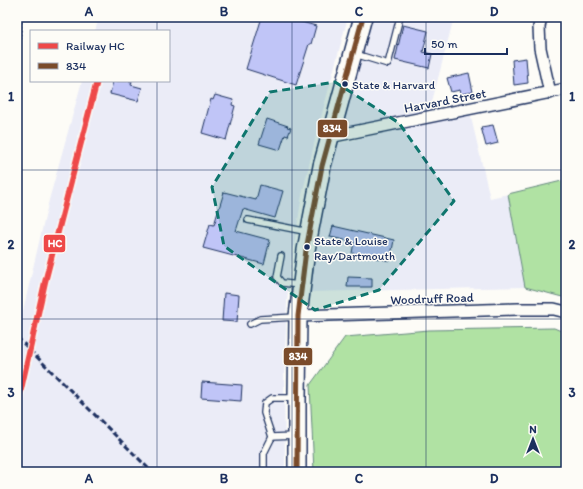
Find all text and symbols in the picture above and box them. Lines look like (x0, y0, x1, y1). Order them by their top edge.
text: A (84, 4, 94, 19)
text: B (220, 4, 229, 19)
text: C (355, 4, 364, 19)
text: D (490, 4, 499, 19)
legend (30, 30, 170, 82)
scale bar (425, 30, 507, 56)
text: 50 m (431, 37, 457, 51)
text: Railway HC (66, 39, 125, 53)
text: 834 (66, 59, 86, 73)
place label: State & Harvard (352, 78, 436, 92)
marker: State & Harvard (340, 79, 350, 89)
street label: Harvard Street (403, 85, 487, 116)
text: 1 (8, 89, 14, 104)
text: 1 (569, 89, 575, 104)
line badge: 834 (317, 119, 348, 138)
text: 834 (323, 122, 342, 135)
line badge: HC (43, 234, 66, 253)
place label: State & Louise Ray/Dartmouth (314, 234, 395, 263)
text: 2 (8, 237, 15, 252)
text: HC (48, 237, 62, 250)
text: 2 (569, 237, 576, 252)
marker: State & Louise Ray/Dartmouth (302, 242, 312, 252)
street label: Woodruff Road (390, 290, 474, 307)
line badge: 834 (283, 347, 313, 366)
text: 834 (289, 350, 308, 363)
text: 3 (7, 385, 15, 400)
text: 3 (568, 385, 576, 400)
north arrow (513, 419, 553, 459)
text: N (529, 423, 537, 436)
text: A (84, 471, 94, 486)
text: B (220, 471, 229, 486)
text: C (355, 471, 364, 486)
text: D (490, 471, 499, 486)

